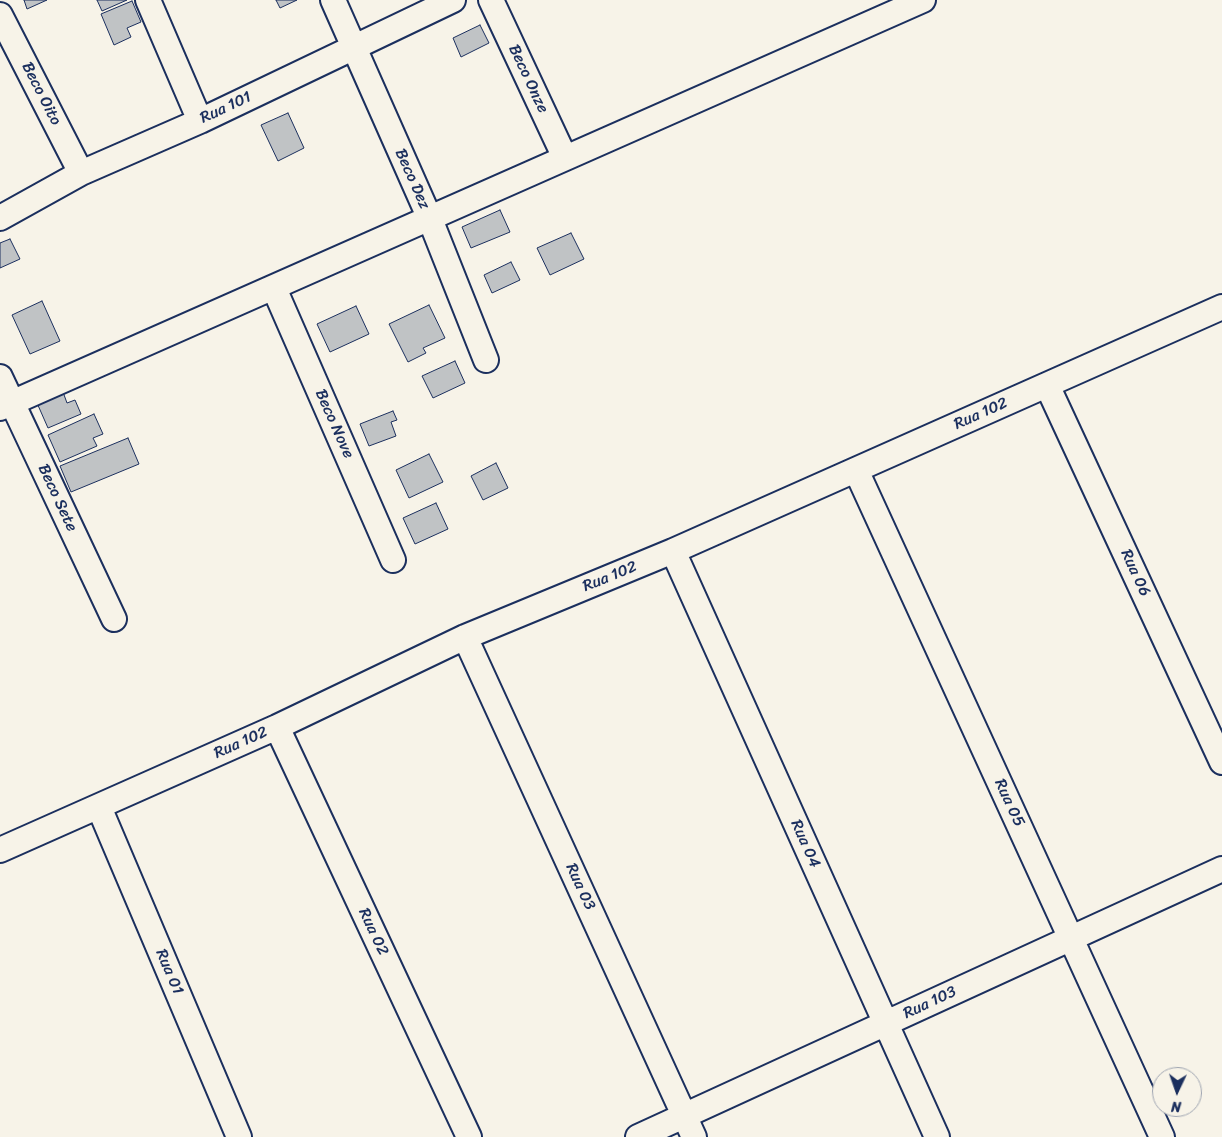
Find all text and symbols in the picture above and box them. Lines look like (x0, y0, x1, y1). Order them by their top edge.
street label: Beco Onze (504, 42, 552, 116)
street label: Beco Oito (17, 59, 65, 129)
street label: Rua 101 (197, 88, 255, 128)
street label: Beco Dez (390, 146, 434, 212)
street label: Beco Nove (310, 387, 358, 461)
street label: Rua 102 (951, 394, 1011, 434)
street label: Beco Sete (33, 461, 81, 535)
street label: Rua 06 (1116, 546, 1154, 600)
street label: Rua 102 (580, 557, 640, 597)
street label: Rua 102 (211, 723, 271, 763)
street label: Rua 05 (990, 776, 1028, 830)
street label: Rua 04 (786, 817, 824, 871)
street label: Rua 03 (561, 861, 599, 913)
street label: Rua 02 (354, 905, 392, 959)
street label: Rua 01 (151, 946, 187, 998)
street label: Rua 103 (900, 982, 960, 1024)
north arrow (1152, 1067, 1202, 1117)
text: N (1171, 1094, 1182, 1119)

